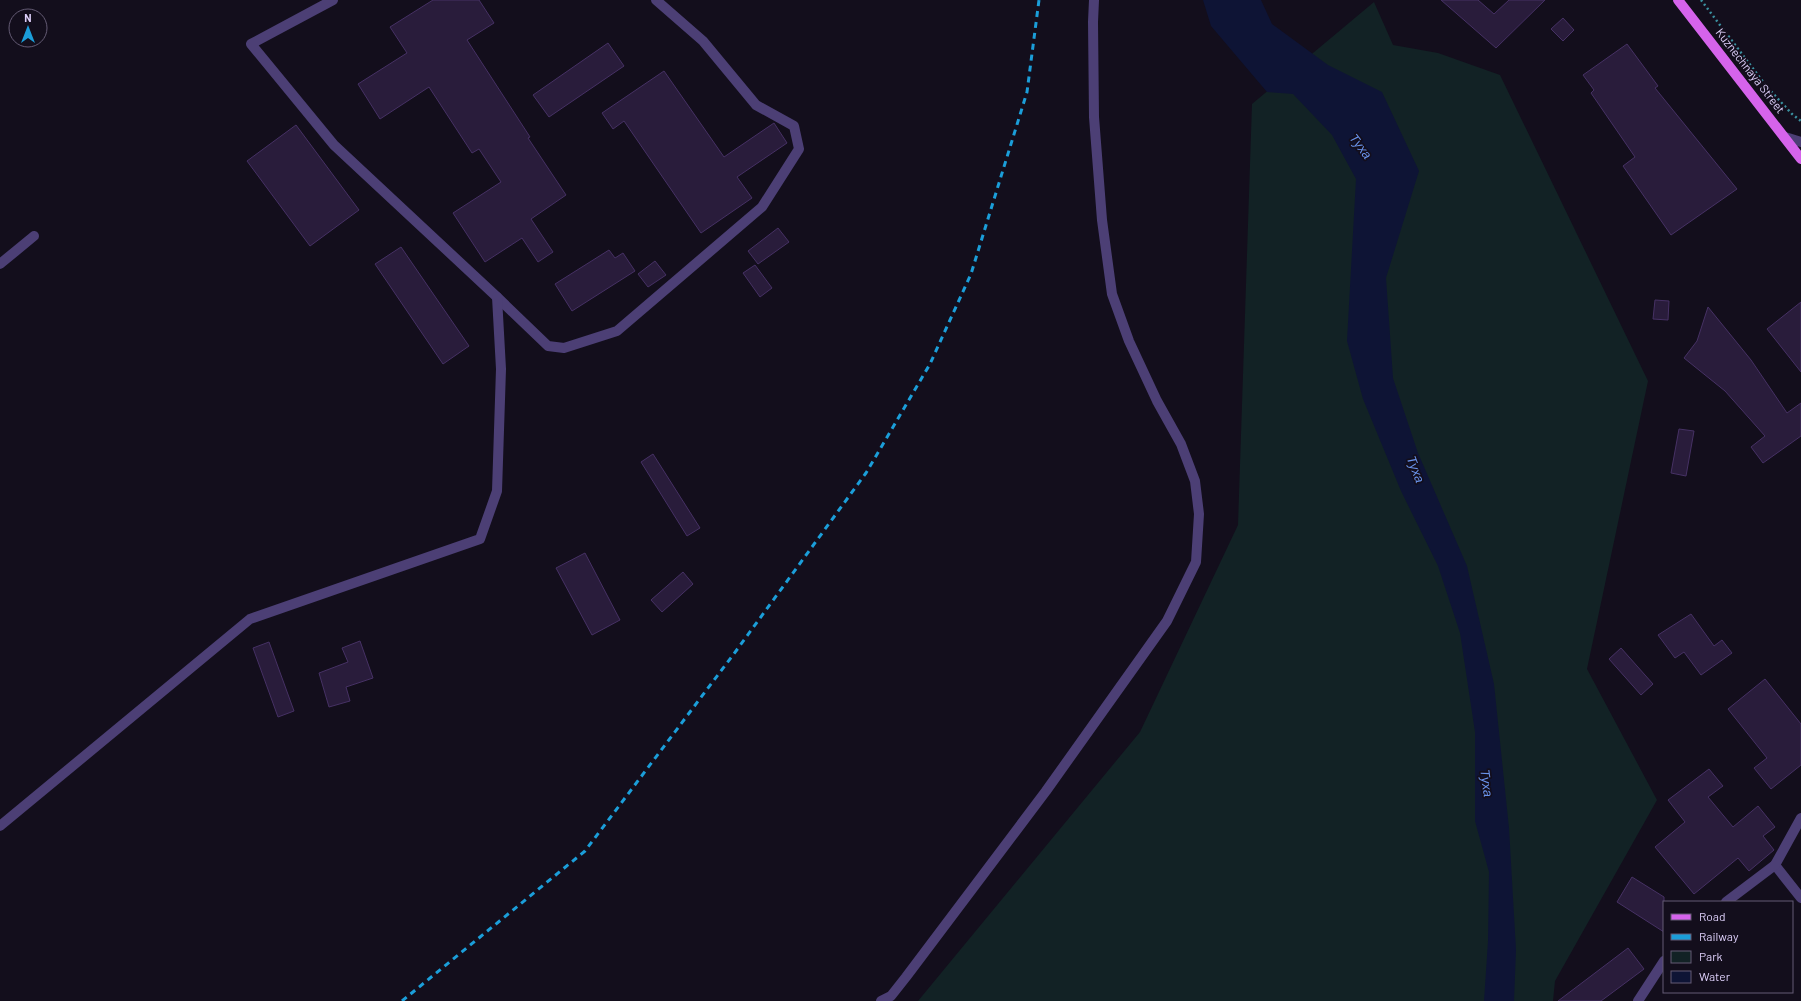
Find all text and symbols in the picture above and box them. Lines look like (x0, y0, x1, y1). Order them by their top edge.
north arrow (8, 8, 48, 48)
text: N (24, 11, 32, 24)
street label: Kuznechnaya Street (1713, 25, 1788, 116)
water label: Туха (1346, 130, 1376, 162)
water label: Туха (1404, 453, 1428, 485)
water label: Туха (1477, 768, 1497, 798)
legend (1663, 901, 1793, 993)
text: Road (1699, 909, 1726, 923)
text: Railway (1699, 929, 1739, 943)
text: Park (1699, 949, 1723, 963)
text: Water (1699, 969, 1731, 983)

